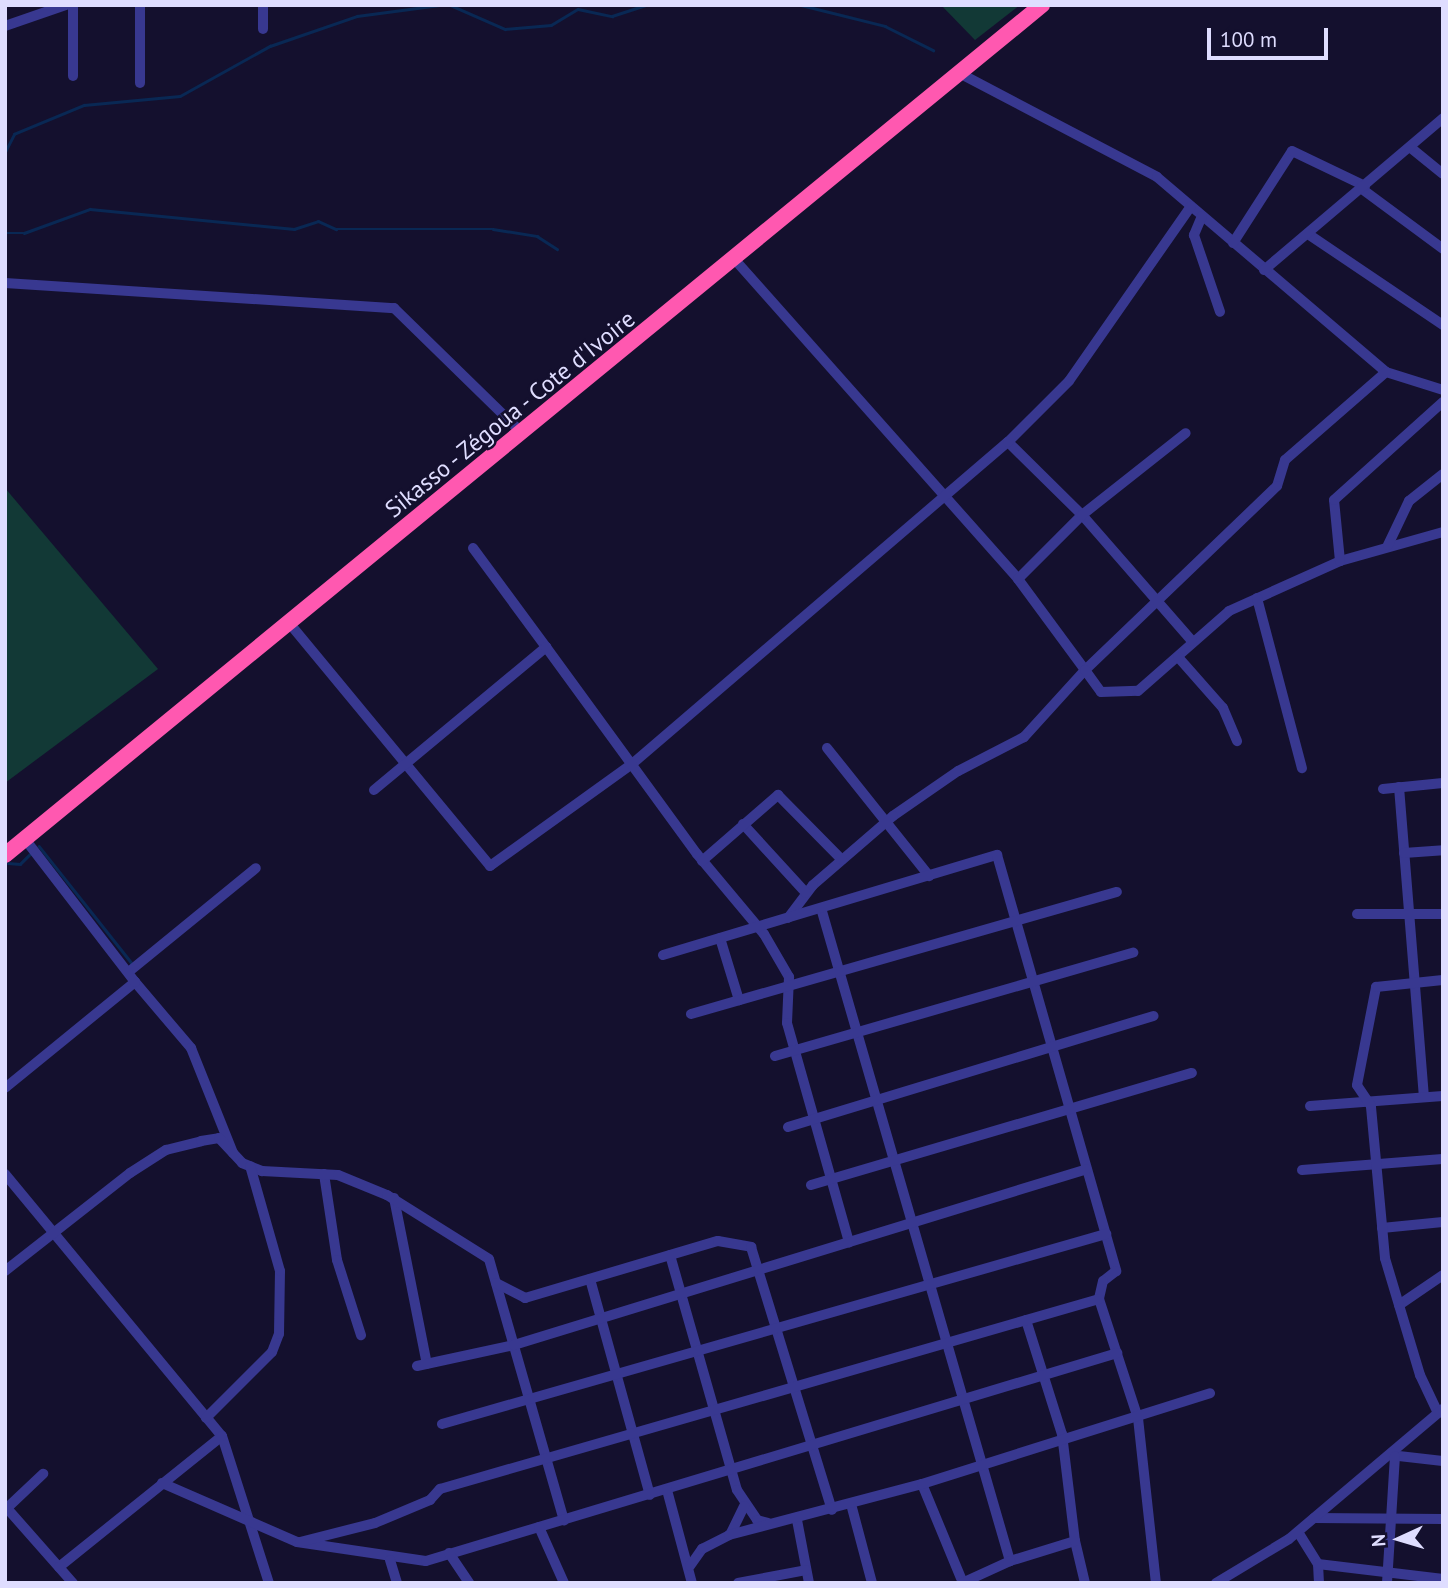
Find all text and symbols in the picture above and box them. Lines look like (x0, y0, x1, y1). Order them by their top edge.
scale bar (1210, 14, 1331, 58)
text: 100 m (1220, 26, 1277, 53)
street label: Sikasso - Zégoua - Cote d'Ivoire (376, 302, 644, 526)
north arrow (1364, 1504, 1434, 1574)
text: N (1366, 1533, 1390, 1548)

